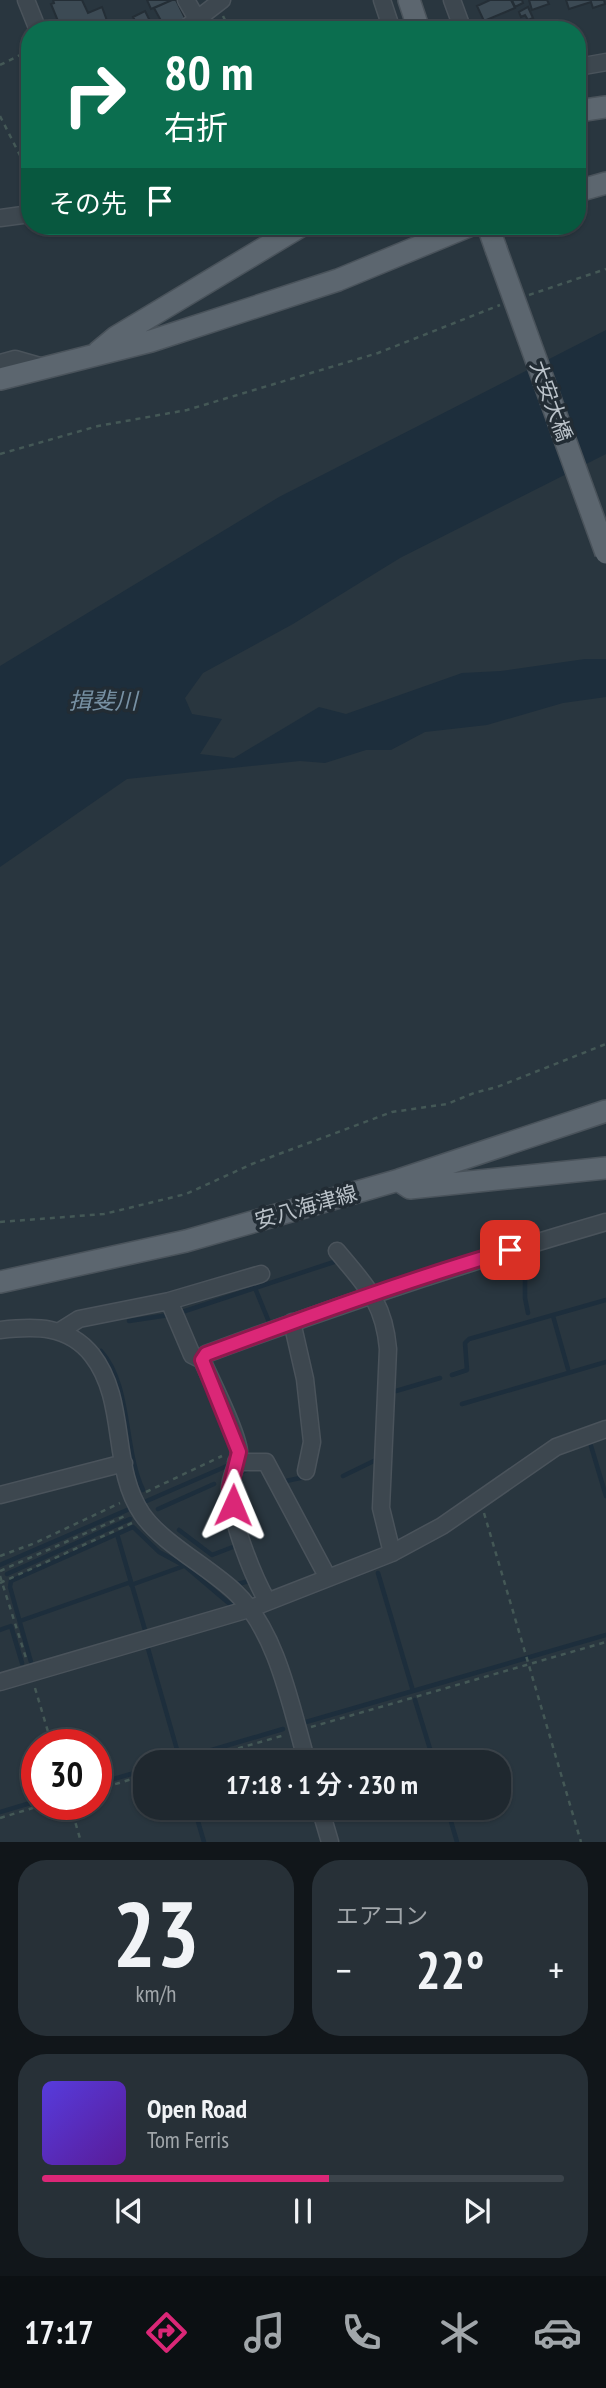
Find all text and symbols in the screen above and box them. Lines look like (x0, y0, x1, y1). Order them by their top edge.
text: 80 m (164, 40, 253, 104)
icon: right (49, 49, 140, 140)
text: 右折 (164, 106, 228, 148)
icon: arrive (141, 182, 179, 220)
text: その先 (49, 187, 127, 220)
street label: 大安大橋 (524, 357, 579, 445)
water label: 揖斐川 (69, 686, 141, 715)
street label: 安八海津線 (252, 1179, 360, 1234)
pin (480, 1220, 540, 1280)
icon: arrive (491, 1231, 529, 1269)
position arrow (196, 1468, 270, 1542)
speed limit sign: 30 (21, 1729, 112, 1820)
text: 17:18 · 1 分 · 230 m (226, 1768, 418, 1801)
text: 23 (113, 1874, 200, 1992)
text: エアコン (336, 1901, 428, 1930)
text: 22° (416, 1936, 484, 2003)
text: − (336, 1945, 352, 1994)
text: + (548, 1945, 564, 1994)
text: km/h (136, 1979, 176, 2008)
text: Open Road (147, 2092, 247, 2125)
text: Tom Ferris (147, 2125, 229, 2154)
icon: previous (110, 2192, 148, 2230)
icon: pause (284, 2192, 322, 2230)
icon: next (458, 2192, 496, 2230)
icon: directions (142, 2308, 191, 2357)
icon: music (240, 2308, 289, 2357)
icon: phone (337, 2308, 386, 2357)
icon: climate (435, 2308, 484, 2357)
icon: car (533, 2308, 582, 2357)
text: 17:17 (24, 2311, 94, 2353)

